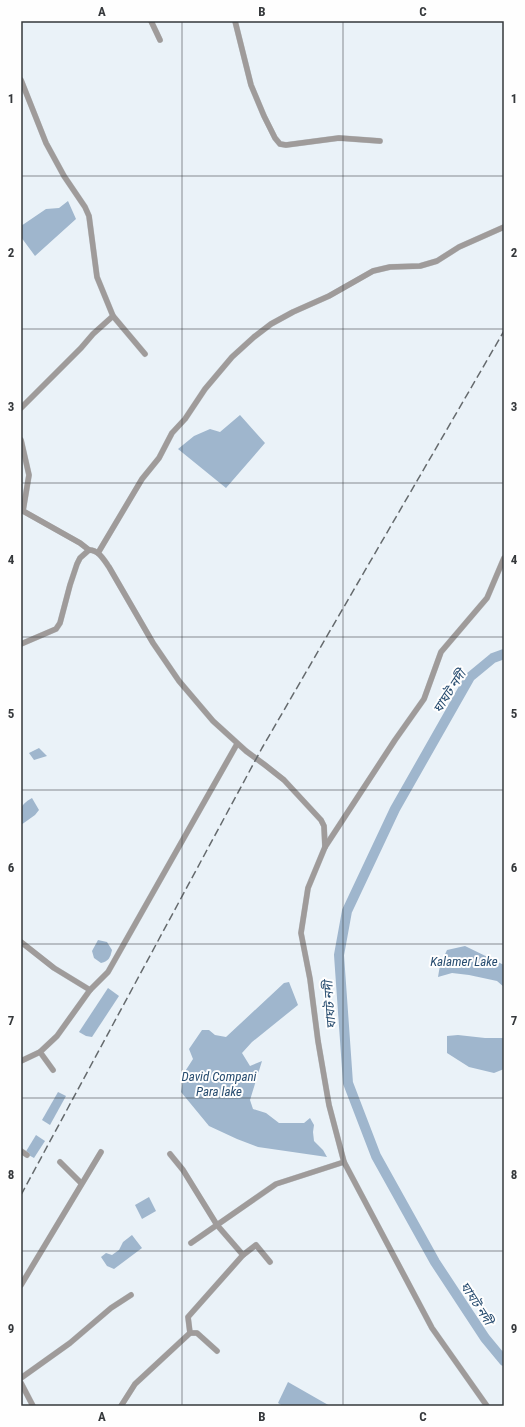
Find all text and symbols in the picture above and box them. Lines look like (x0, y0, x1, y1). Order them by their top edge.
text: A (98, 4, 106, 19)
text: B (258, 4, 266, 19)
text: C (419, 4, 427, 19)
text: 1 (8, 91, 14, 106)
text: 1 (511, 91, 517, 106)
text: 2 (8, 245, 15, 260)
text: 2 (511, 245, 518, 260)
text: 3 (8, 399, 14, 414)
text: 3 (511, 399, 517, 414)
text: 4 (8, 552, 15, 567)
text: 4 (511, 552, 518, 567)
water label: ঘাঘট নদী (430, 665, 470, 716)
text: 5 (8, 706, 15, 721)
text: 5 (511, 706, 518, 721)
text: 6 (8, 860, 15, 875)
text: 6 (511, 860, 518, 875)
water label: Kalamer Lake (430, 954, 498, 969)
water label: ঘাঘট নদী (320, 978, 339, 1030)
text: 7 (8, 1013, 15, 1028)
text: 7 (511, 1013, 518, 1028)
water label: David Compani Para lake (182, 1069, 257, 1099)
text: 8 (8, 1167, 14, 1182)
text: 8 (511, 1167, 517, 1182)
water label: ঘাঘট নদী (457, 1279, 497, 1330)
text: 9 (8, 1321, 14, 1336)
text: 9 (511, 1321, 517, 1336)
text: A (98, 1409, 106, 1424)
text: B (258, 1409, 266, 1424)
text: C (419, 1409, 427, 1424)

